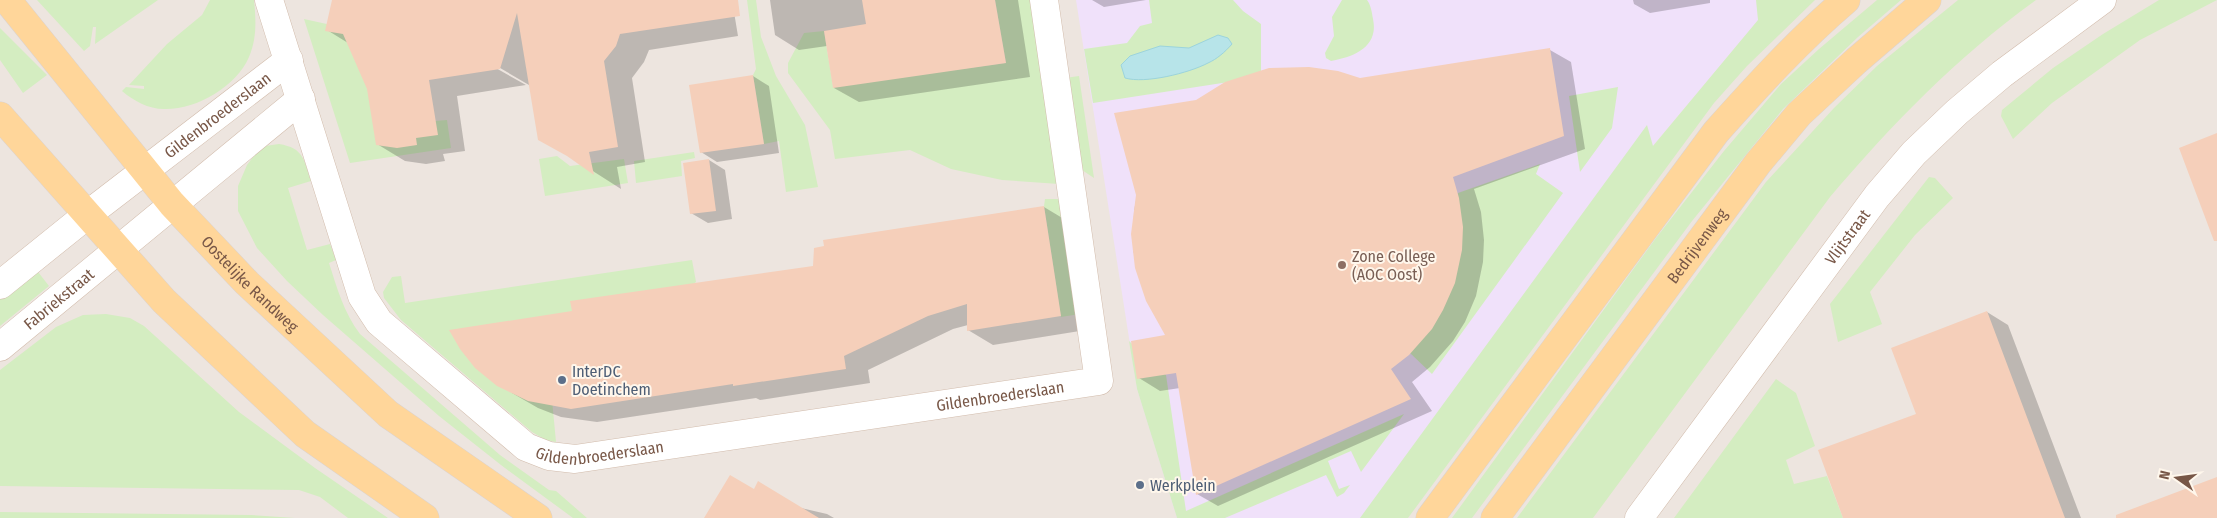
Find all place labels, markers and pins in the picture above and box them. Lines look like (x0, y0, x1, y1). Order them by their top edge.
place label: Zone College (AOC Oost) (1352, 247, 1435, 284)
marker: Zone College (AOC Oost) (1336, 259, 1348, 271)
place label: InterDC Doetinchem (572, 362, 651, 399)
marker: InterDC Doetinchem (556, 374, 568, 386)
place label: Werkplein (1150, 476, 1216, 495)
marker: Werkplein (1134, 479, 1146, 491)

